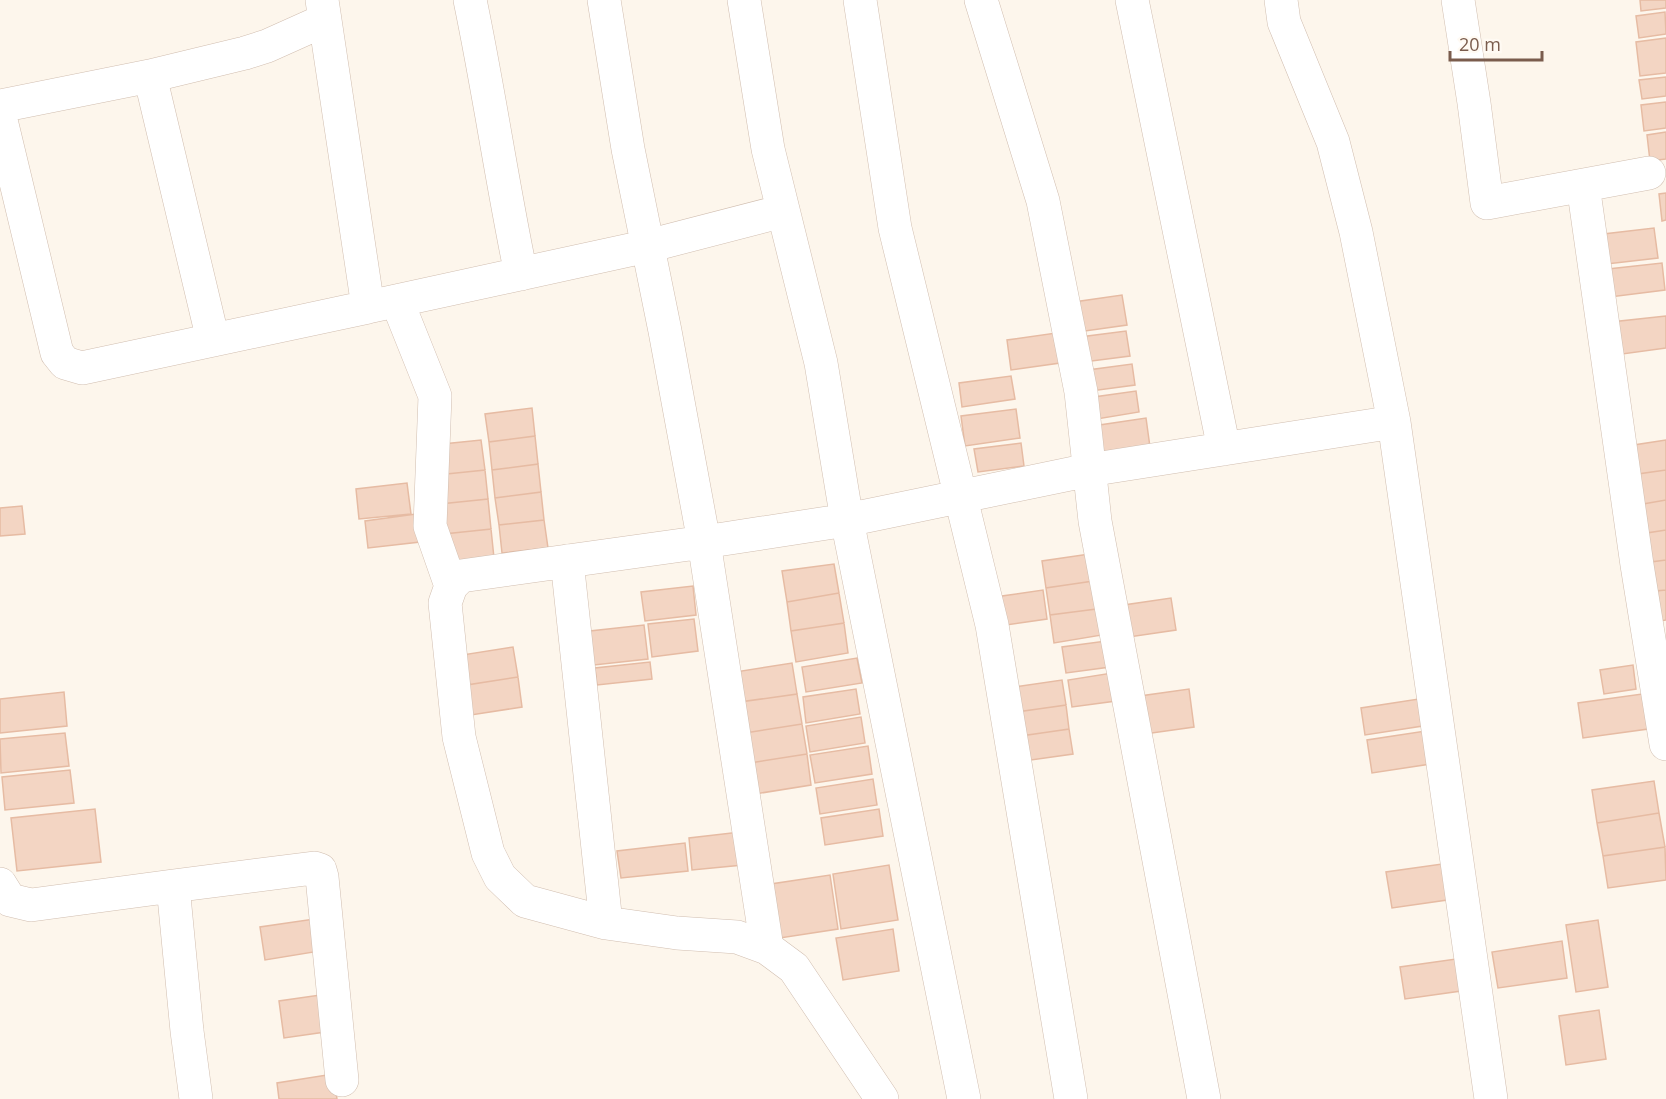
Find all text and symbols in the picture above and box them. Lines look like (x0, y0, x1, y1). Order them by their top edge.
scale bar (1450, 24, 1542, 62)
text: 20 m (1459, 32, 1501, 56)

